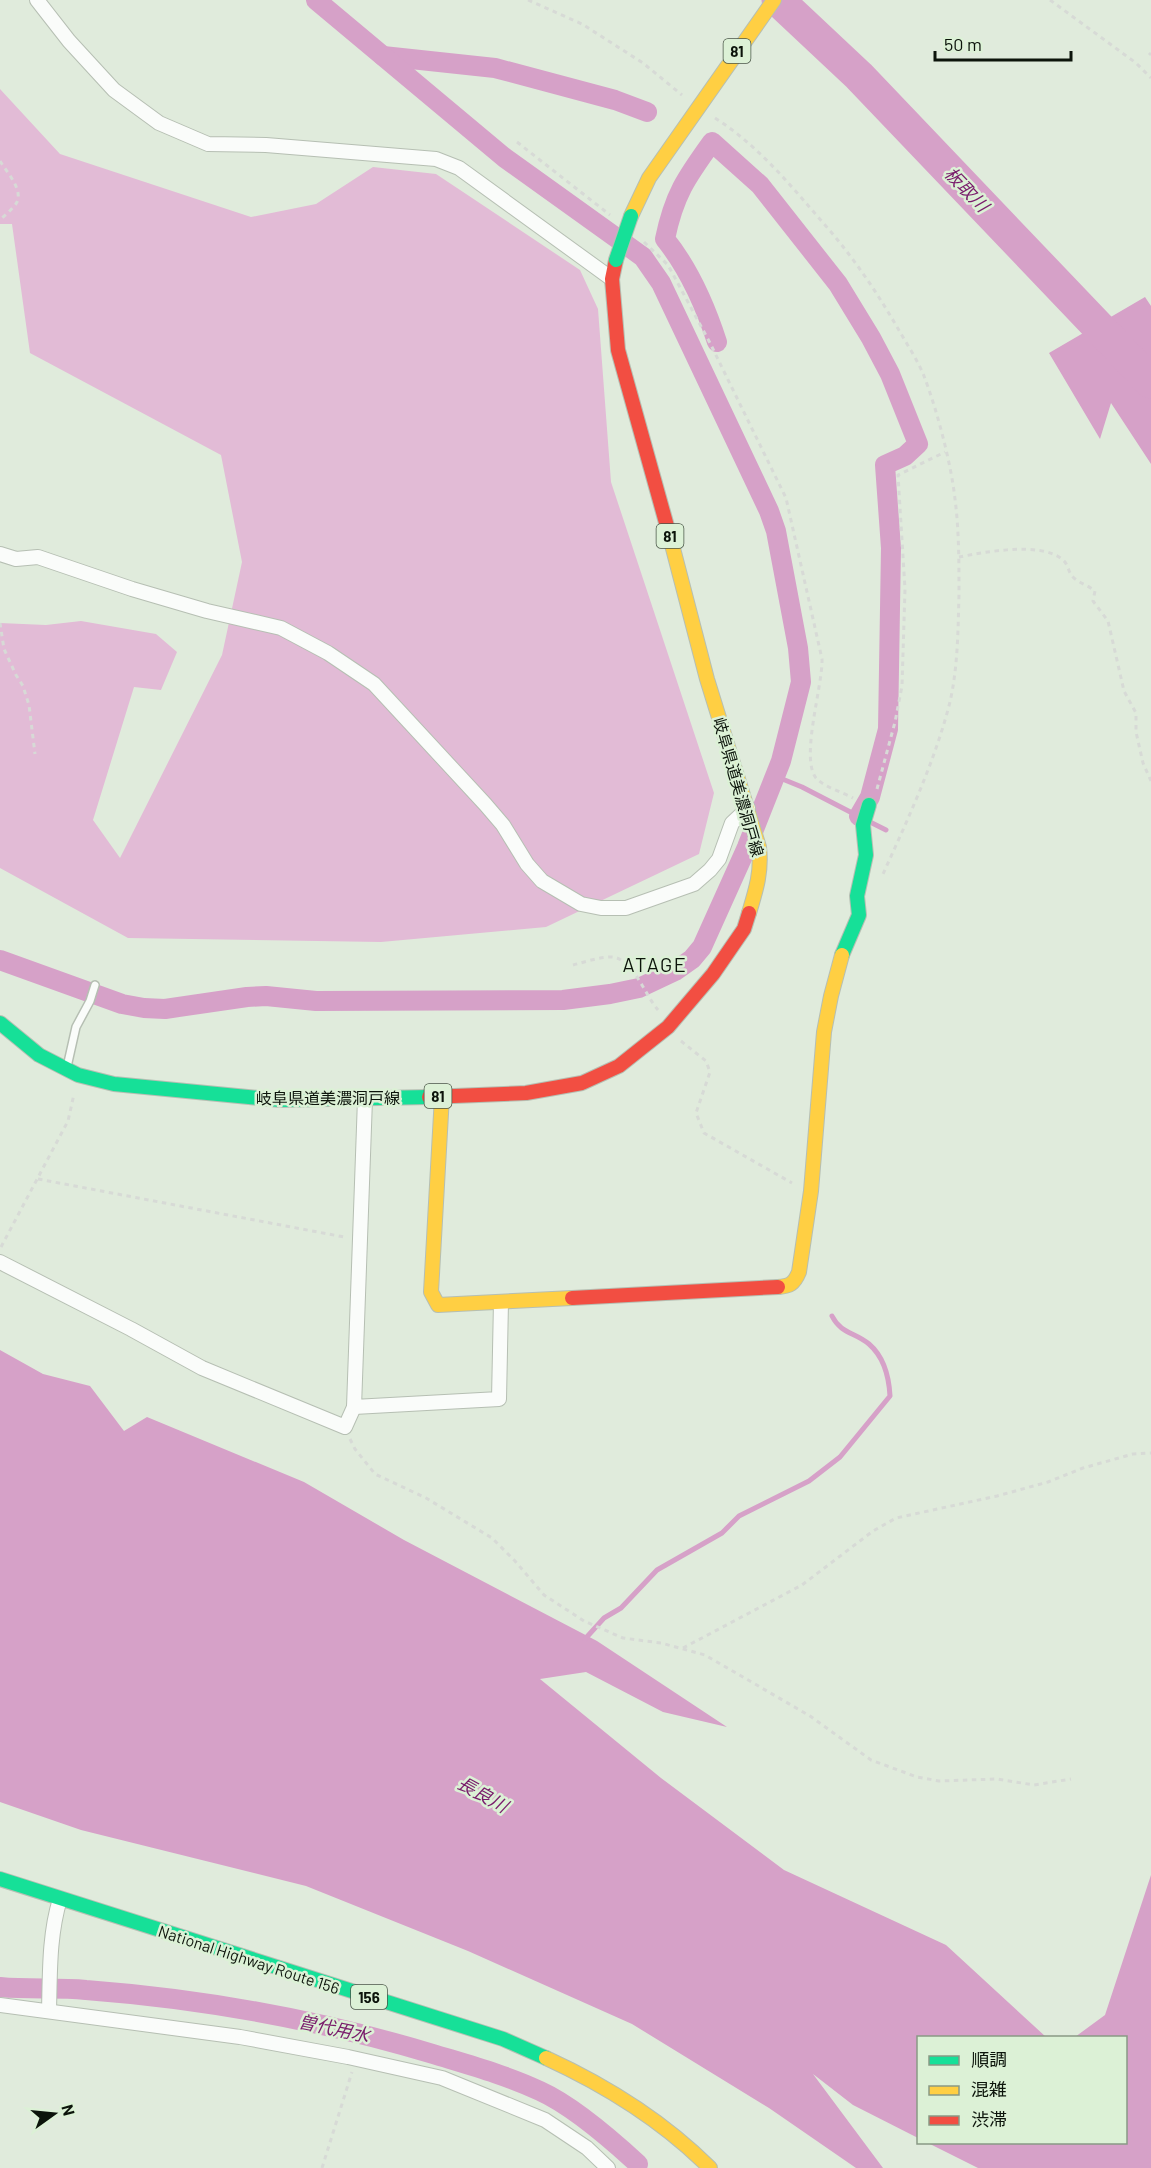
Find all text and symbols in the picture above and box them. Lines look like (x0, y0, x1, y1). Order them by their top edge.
scale bar (935, 24, 1072, 62)
text: 50 m (944, 33, 982, 55)
road number: 81 (724, 39, 750, 63)
water label: 板取川 (940, 162, 995, 218)
road number: 81 (656, 524, 684, 548)
street label: 岐阜県道美濃洞戸線 (710, 715, 768, 859)
district label: ATAGE (623, 952, 687, 976)
road number: 81 (424, 1084, 452, 1108)
street label: 岐阜県道美濃洞戸線 (256, 1088, 400, 1107)
water label: 長良川 (454, 1771, 514, 1818)
street label: National Highway Route 156 (156, 1921, 342, 1997)
road number: 156 (351, 1985, 387, 2009)
water label: 曽代用水 (296, 2010, 373, 2047)
legend (917, 2036, 1127, 2144)
text: 順調 (971, 2048, 1007, 2070)
text: 混雑 (971, 2078, 1007, 2100)
north arrow (24, 2084, 84, 2144)
text: N (58, 2102, 80, 2118)
text: 渋滞 (971, 2108, 1007, 2130)

